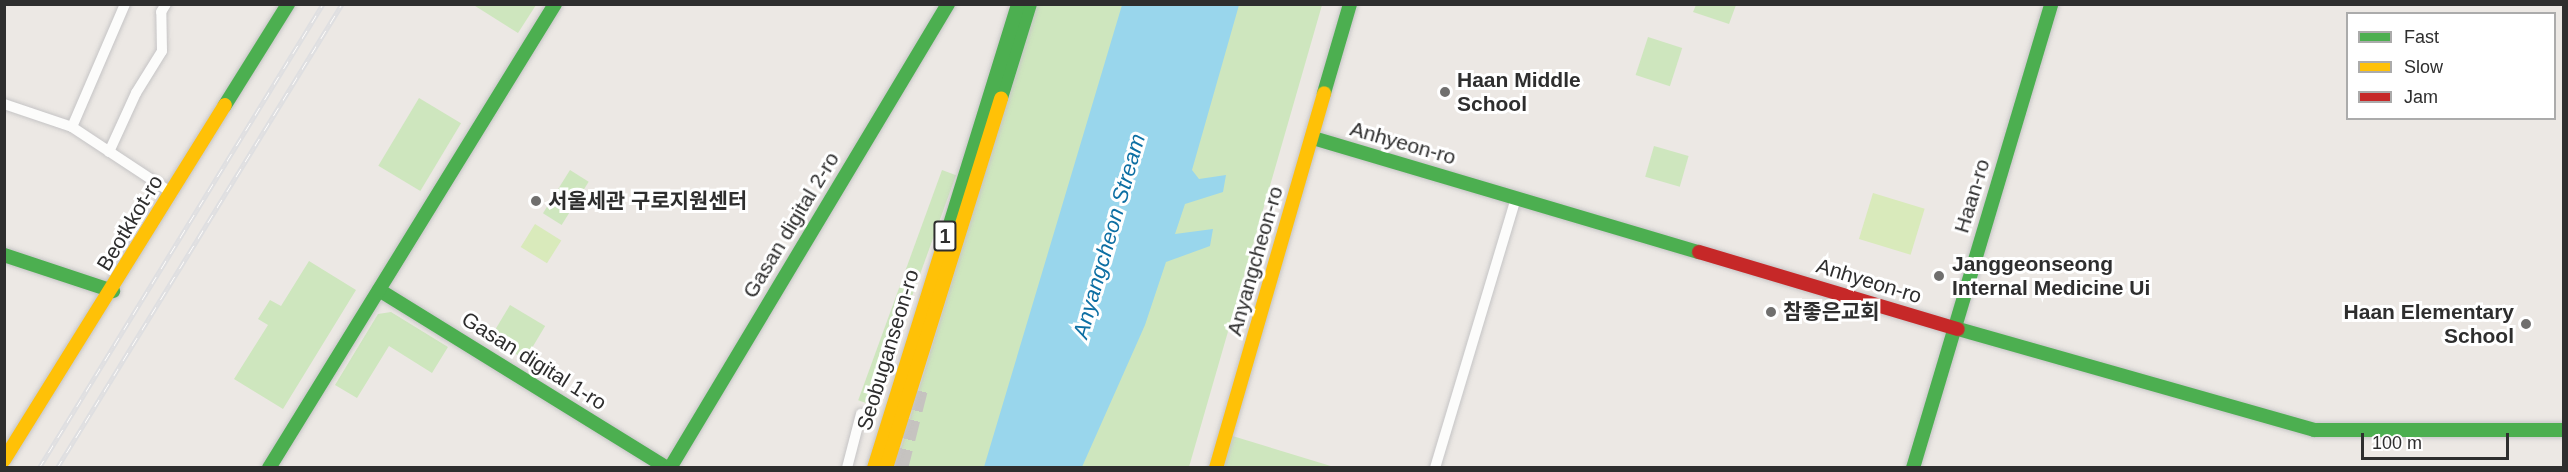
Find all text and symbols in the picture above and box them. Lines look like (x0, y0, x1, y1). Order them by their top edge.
legend (2346, 12, 2556, 120)
text: Fast (2404, 27, 2439, 47)
text: Slow (2404, 57, 2443, 77)
place label: Haan Middle School (1457, 67, 1581, 117)
marker: Haan Middle School (1438, 85, 1452, 99)
text: Jam (2404, 87, 2438, 107)
street label: Anhyeon-ro (1347, 116, 1459, 170)
water label: Anyangcheon Stream (1067, 131, 1151, 341)
street label: Gasan digital 2-ro (738, 147, 844, 303)
street label: Haan-ro (1949, 156, 1995, 236)
street label: Beotkkot-ro (92, 170, 168, 276)
street label: Anyangcheon-ro (1222, 183, 1288, 339)
place label: 서울세관 구로지원센터 (548, 188, 747, 214)
marker: 서울세관 구로지원센터 (529, 194, 543, 208)
road number: 1 (933, 219, 957, 253)
place label: Janggeonseong Internal Medicine Ui (1952, 251, 2150, 301)
street label: Anhyeon-ro (1813, 253, 1925, 309)
street label: Seobuganseon-ro (852, 266, 924, 434)
marker: Janggeonseong Internal Medicine Ui (1930, 267, 1948, 285)
place label: 참좋은교회 (1783, 299, 1880, 325)
place label: Haan Elementary School (2344, 299, 2514, 349)
marker: 참좋은교회 (1764, 305, 1778, 319)
street label: Gasan digital 1-ro (457, 306, 611, 416)
marker: Haan Elementary School (2519, 317, 2533, 331)
scale bar (2364, 421, 2512, 459)
text: 100 m (2372, 433, 2422, 453)

